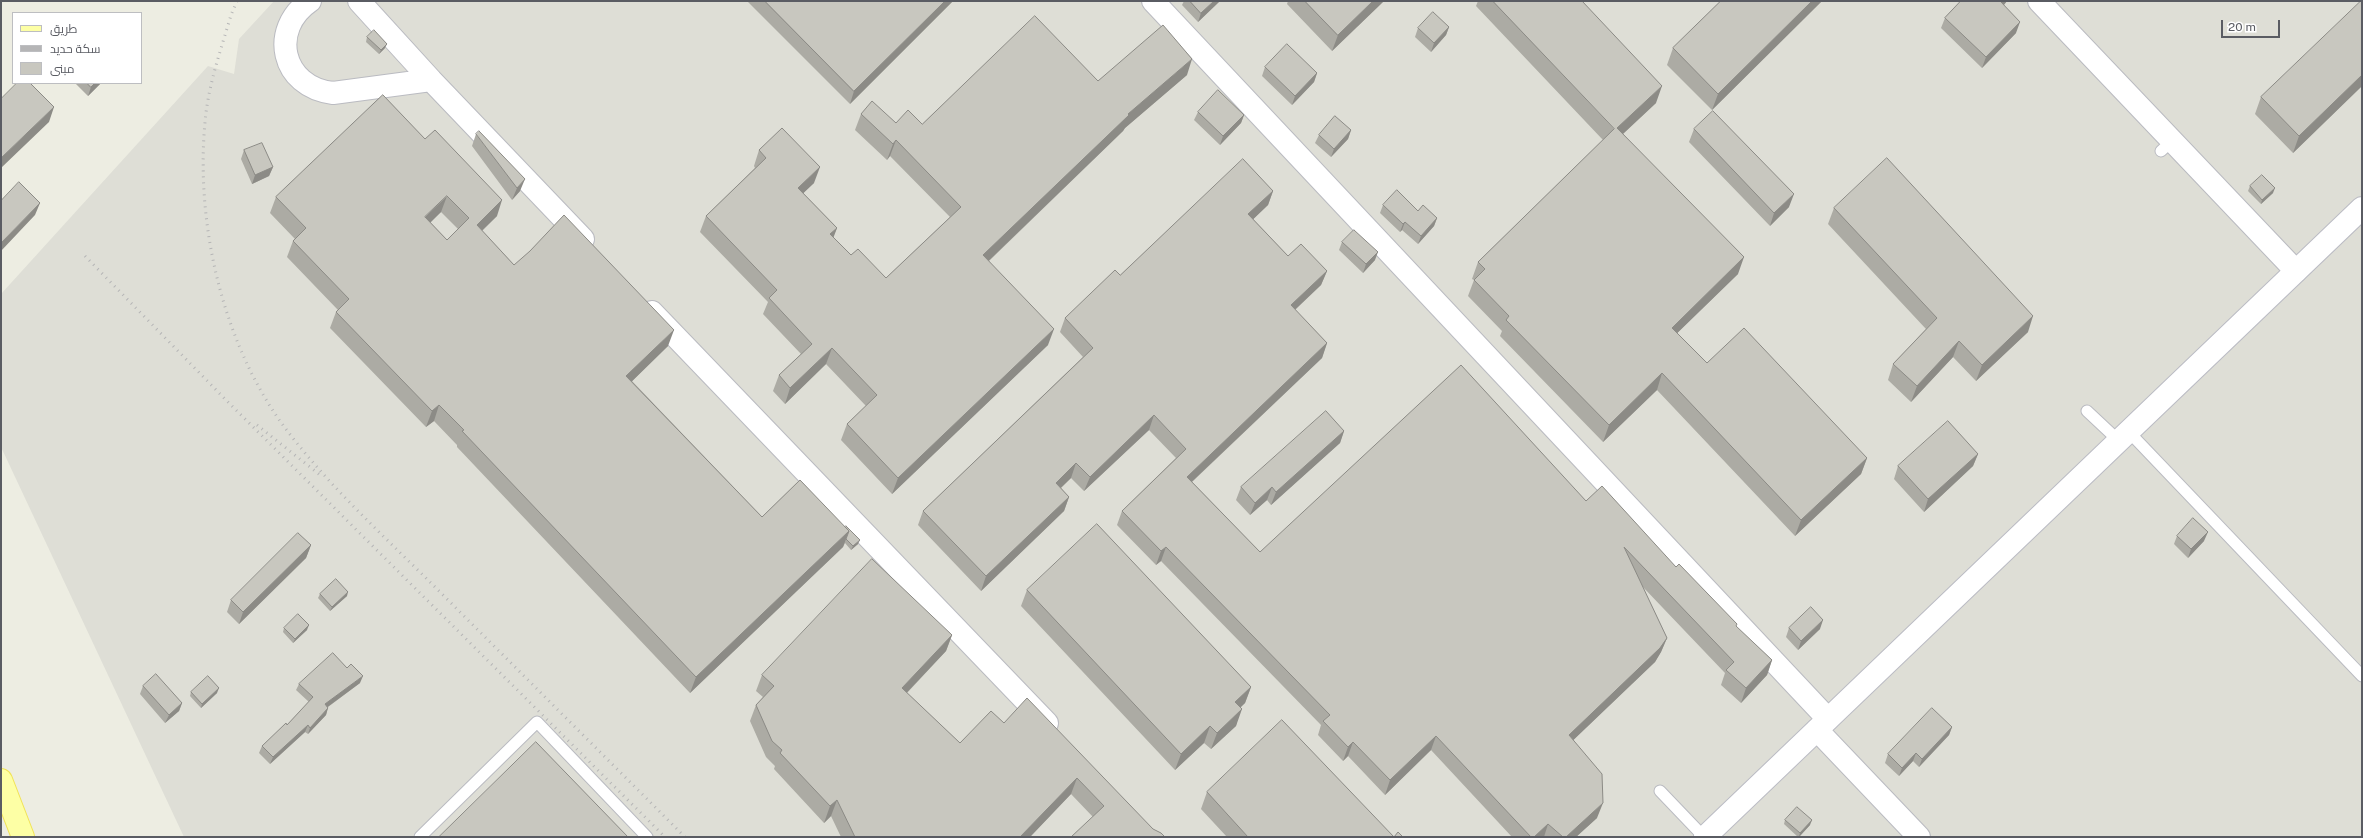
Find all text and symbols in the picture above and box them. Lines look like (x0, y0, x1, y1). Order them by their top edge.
legend (12, 12, 142, 84)
scale bar (2223, 12, 2282, 38)
text: 20 m (2228, 20, 2256, 34)
text: طريق (50, 22, 77, 36)
text: سكة حديد (50, 42, 100, 56)
text: مبنى (50, 62, 75, 76)

